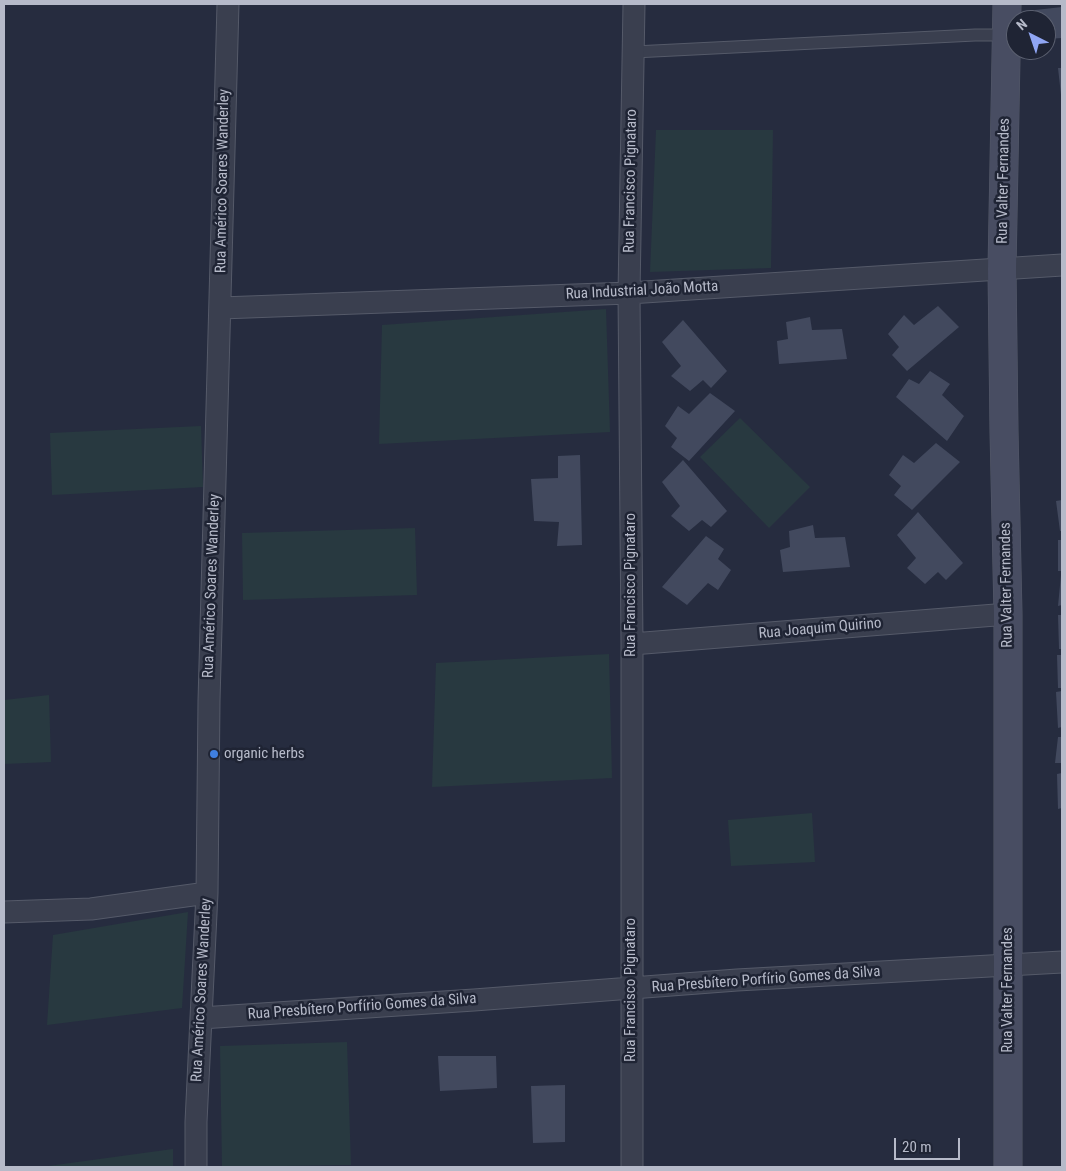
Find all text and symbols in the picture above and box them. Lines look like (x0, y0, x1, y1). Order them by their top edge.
north arrow (1006, 10, 1056, 60)
text: N (1013, 16, 1030, 33)
street label: Rua Américo Soares Wanderley (212, 89, 234, 273)
street label: Rua Francisco Pignataro (621, 109, 641, 253)
street label: Rua Valter Fernandes (994, 118, 1014, 244)
street label: Rua Industrial João Motta (565, 278, 719, 304)
street label: Rua Américo Soares Wanderley (200, 494, 224, 678)
street label: Rua Francisco Pignataro (622, 513, 640, 657)
street label: Rua Valter Fernandes (997, 522, 1017, 648)
street label: Rua Joaquim Quirino (758, 615, 882, 643)
place label: organic herbs (224, 745, 305, 763)
marker: organic herbs (208, 748, 220, 760)
street label: Rua Américo Soares Wanderley (188, 898, 216, 1082)
street label: Rua Francisco Pignataro (622, 918, 640, 1062)
street label: Rua Valter Fernandes (999, 927, 1017, 1053)
street label: Rua Presbítero Porfírio Gomes da Silva (651, 963, 881, 997)
street label: Rua Presbítero Porfírio Gomes da Silva (247, 990, 477, 1024)
scale bar (896, 1128, 962, 1160)
text: 20 m (902, 1138, 932, 1156)

